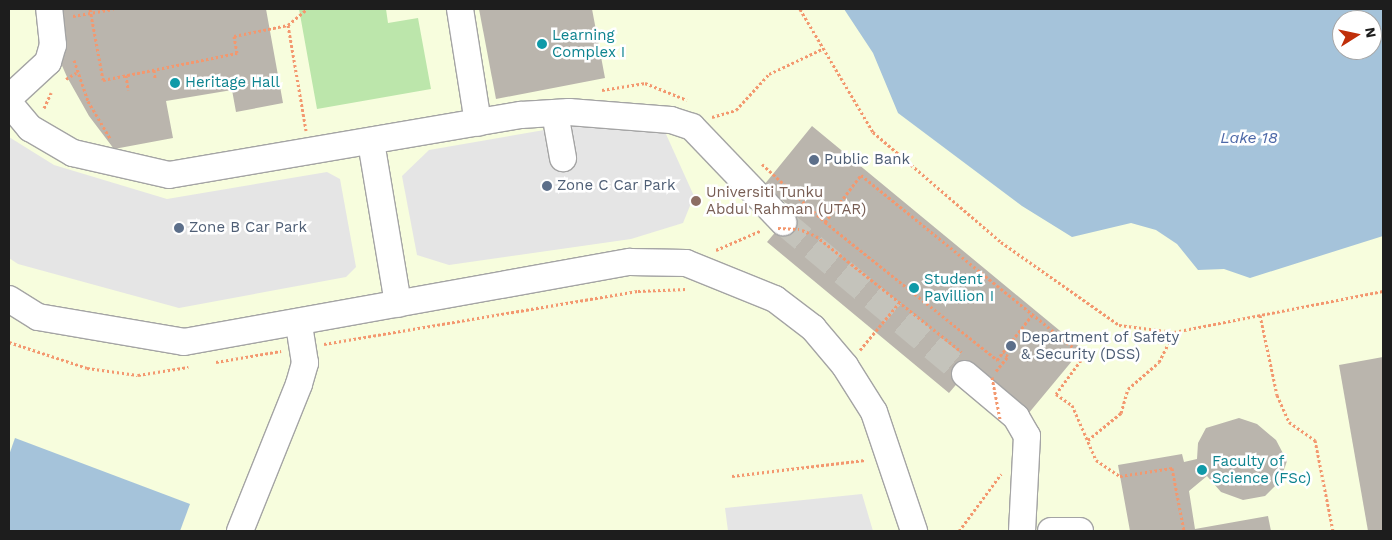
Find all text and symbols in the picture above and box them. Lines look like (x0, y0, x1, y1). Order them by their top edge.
north arrow (1332, 10, 1382, 60)
place label: Learning Complex I (552, 26, 625, 61)
text: N (1362, 26, 1380, 39)
marker: Learning Complex I (536, 38, 548, 50)
place label: Heritage Hall (185, 74, 280, 92)
marker: Heritage Hall (169, 77, 181, 89)
water label: Lake 18 (1220, 128, 1278, 148)
place label: Public Bank (824, 151, 910, 169)
marker: Public Bank (808, 154, 820, 166)
place label: Zone C Car Park (557, 177, 676, 195)
marker: Zone C Car Park (541, 180, 553, 192)
place label: Universiti Tunku Abdul Rahman (UTAR) (706, 183, 867, 218)
marker: Universiti Tunku Abdul Rahman (UTAR) (690, 195, 702, 207)
place label: Zone B Car Park (189, 219, 307, 237)
marker: Zone B Car Park (173, 222, 185, 234)
place label: Student Pavillion I (924, 270, 994, 305)
marker: Student Pavillion I (908, 282, 920, 294)
place label: Department of Safety & Security (DSS) (1021, 328, 1180, 363)
marker: Department of Safety & Security (DSS) (1005, 340, 1017, 352)
place label: Faculty of Science (FSc) (1212, 452, 1311, 487)
marker: Faculty of Science (FSc) (1196, 464, 1208, 476)

